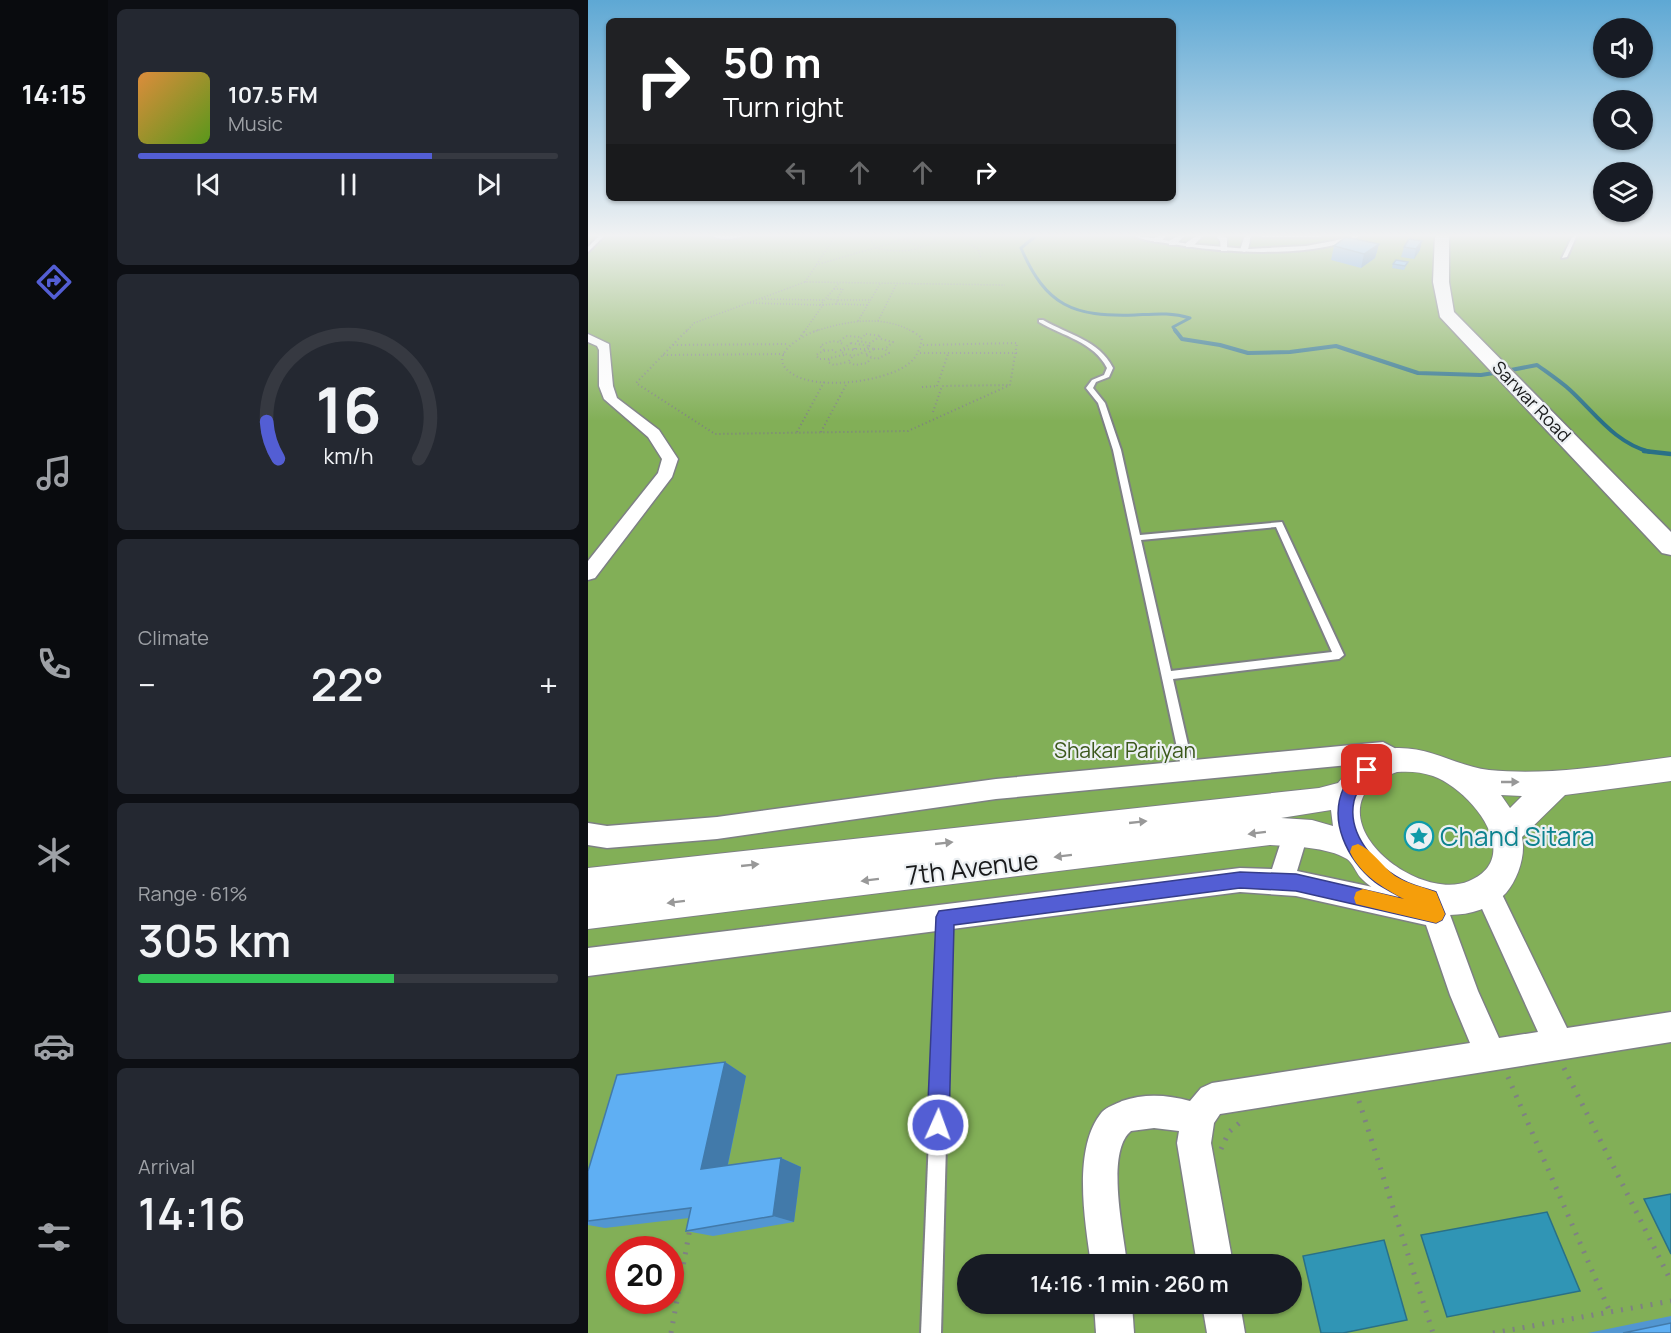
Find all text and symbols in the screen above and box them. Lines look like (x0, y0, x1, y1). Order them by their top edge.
map controls (1593, 18, 1653, 222)
button: sound (1593, 18, 1653, 78)
text: 50 m (723, 33, 821, 91)
icon: right (624, 42, 702, 120)
text: 14:15 (21, 75, 87, 112)
text: 107.5 FM (228, 80, 318, 110)
text: Turn right (723, 88, 844, 125)
button: search (1593, 90, 1653, 150)
text: Music (228, 110, 283, 137)
icon: left (780, 156, 813, 189)
icon: ahead (843, 156, 876, 189)
icon: ahead (906, 156, 939, 189)
icon: right (969, 156, 1002, 189)
button: layers (1593, 162, 1653, 222)
icon: previous (192, 168, 225, 201)
icon: pause (332, 168, 365, 201)
icon: next (472, 168, 505, 201)
icon: directions (33, 261, 75, 303)
street label: Sarwar Road (1487, 355, 1577, 447)
text: 16 (315, 366, 381, 452)
text: km/h (323, 441, 373, 470)
icon: music (33, 452, 75, 494)
text: Climate (138, 624, 209, 651)
icon: phone (33, 643, 75, 685)
text: 22° (311, 653, 384, 715)
text: − (138, 662, 156, 707)
text: + (539, 662, 558, 707)
park label: Shakar Pariyan (1054, 736, 1196, 764)
pin (1341, 744, 1392, 795)
icon: arrive (1350, 753, 1383, 786)
one-way arrow (1500, 777, 1519, 787)
one-way arrow (1129, 817, 1148, 826)
place label: Chand Sitara (1440, 818, 1595, 854)
place icon: Chand Sitara (1403, 820, 1435, 852)
one-way arrow (1247, 828, 1266, 837)
icon: climate (33, 834, 75, 876)
one-way arrow (935, 838, 954, 848)
street label: 7th Avenue (904, 841, 1040, 893)
one-way arrow (1054, 851, 1073, 861)
one-way arrow (741, 860, 760, 870)
one-way arrow (860, 875, 879, 884)
text: Range · 61% (138, 880, 248, 907)
one-way arrow (667, 898, 686, 907)
text: 305 km (138, 909, 291, 971)
icon: car (33, 1025, 75, 1067)
position arrow (906, 1093, 970, 1157)
text: Arrival (138, 1153, 195, 1180)
text: 14:16 (138, 1182, 246, 1244)
icon: filters (33, 1216, 75, 1258)
speed limit sign: 20 (606, 1236, 684, 1314)
text: 14:16 · 1 min · 260 m (1030, 1269, 1229, 1299)

